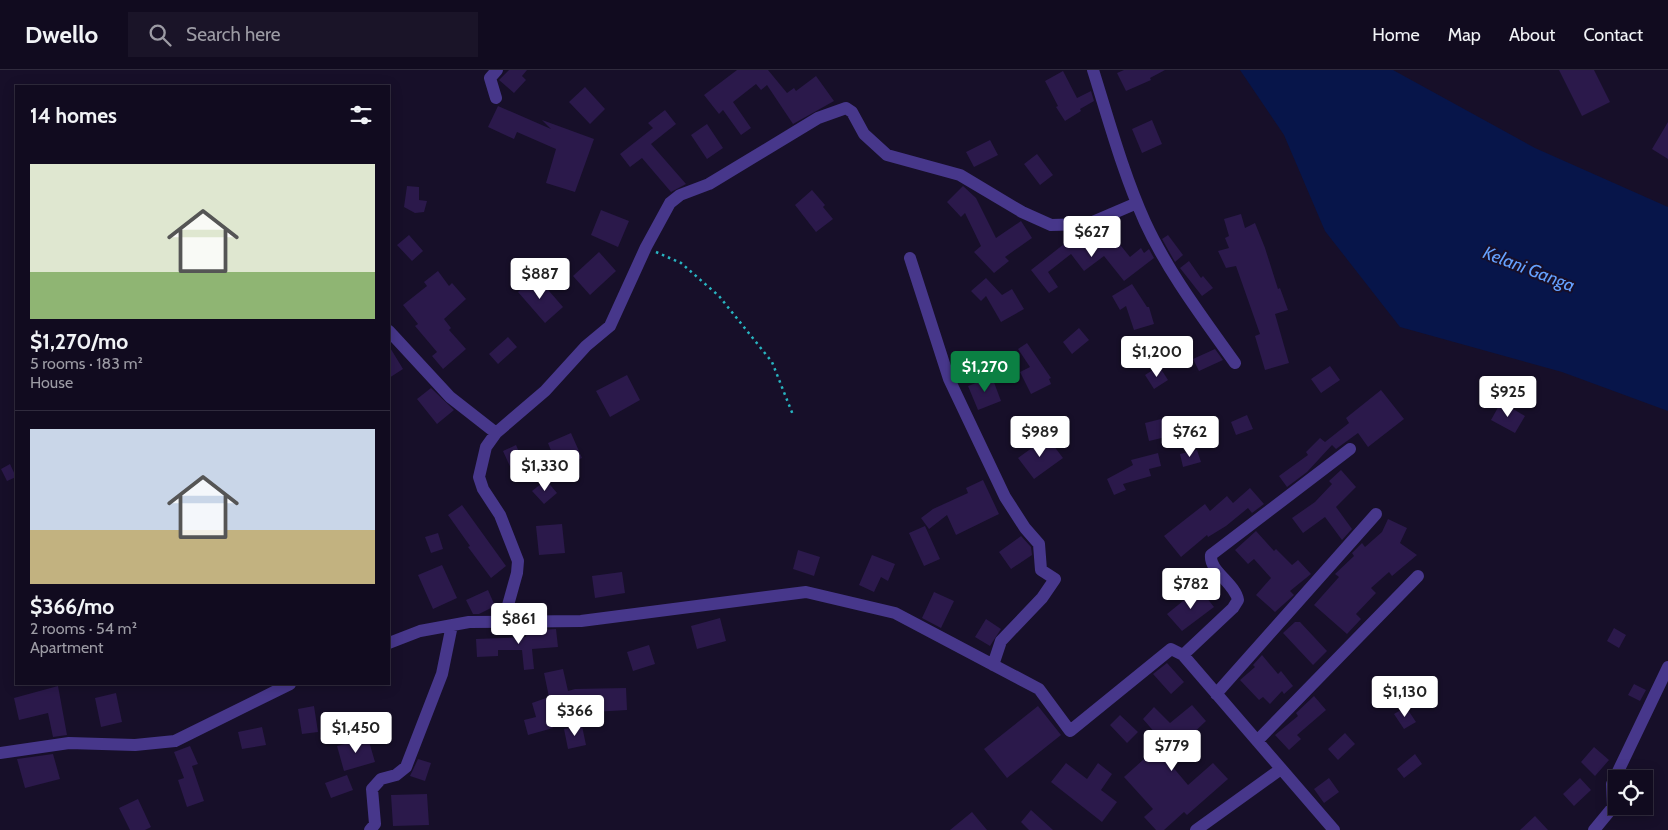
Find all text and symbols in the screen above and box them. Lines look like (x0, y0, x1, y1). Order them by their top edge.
search box (128, 12, 478, 57)
text: Dwello (25, 20, 98, 49)
icon: search (146, 21, 174, 49)
text: Search here (186, 23, 281, 46)
text: Home (1372, 24, 1420, 46)
text: Map (1448, 24, 1481, 46)
text: About (1509, 24, 1555, 46)
text: Contact (1583, 24, 1643, 46)
icon: filters (347, 101, 375, 129)
text: 14 homes (30, 103, 117, 128)
icon: home (158, 196, 248, 286)
pin: $627 (1062, 216, 1122, 258)
text: $627 (1075, 222, 1109, 241)
water label: Kelani Ganga (1480, 241, 1578, 297)
pin: $887 (510, 258, 570, 300)
text: $887 (522, 264, 558, 283)
text: $1,270/mo (30, 329, 128, 354)
pin: $1,200 (1116, 336, 1198, 378)
text: $1,200 (1132, 342, 1182, 361)
pin: $1,270 (944, 350, 1026, 393)
text: 5 rooms · 183 m² (30, 354, 143, 373)
text: $1,270 (962, 357, 1008, 376)
text: House (30, 373, 73, 392)
pin: $925 (1478, 376, 1538, 418)
text: $925 (1490, 382, 1526, 401)
pin: $989 (1010, 416, 1070, 458)
pin: $762 (1160, 416, 1220, 458)
text: $989 (1022, 422, 1058, 441)
text: $762 (1173, 422, 1207, 441)
pin: $1,330 (504, 450, 586, 492)
text: $1,330 (521, 456, 569, 475)
icon: home (158, 462, 248, 552)
pin: $782 (1161, 568, 1221, 610)
text: $782 (1173, 574, 1209, 593)
text: $366/mo (30, 594, 114, 619)
pin: $861 (489, 602, 549, 645)
text: $861 (502, 609, 536, 628)
text: 2 rooms · 54 m² (30, 619, 137, 638)
text: Apartment (30, 638, 103, 657)
pin: $1,130 (1364, 676, 1446, 718)
text: $1,130 (1383, 682, 1427, 701)
pin: $366 (545, 694, 605, 737)
text: $366 (557, 701, 593, 720)
pin: $1,450 (315, 712, 397, 754)
text: $1,450 (332, 718, 380, 737)
pin: $779 (1142, 730, 1202, 772)
text: $779 (1155, 736, 1189, 755)
map controls (1608, 770, 1653, 815)
button: locate (1608, 770, 1653, 815)

